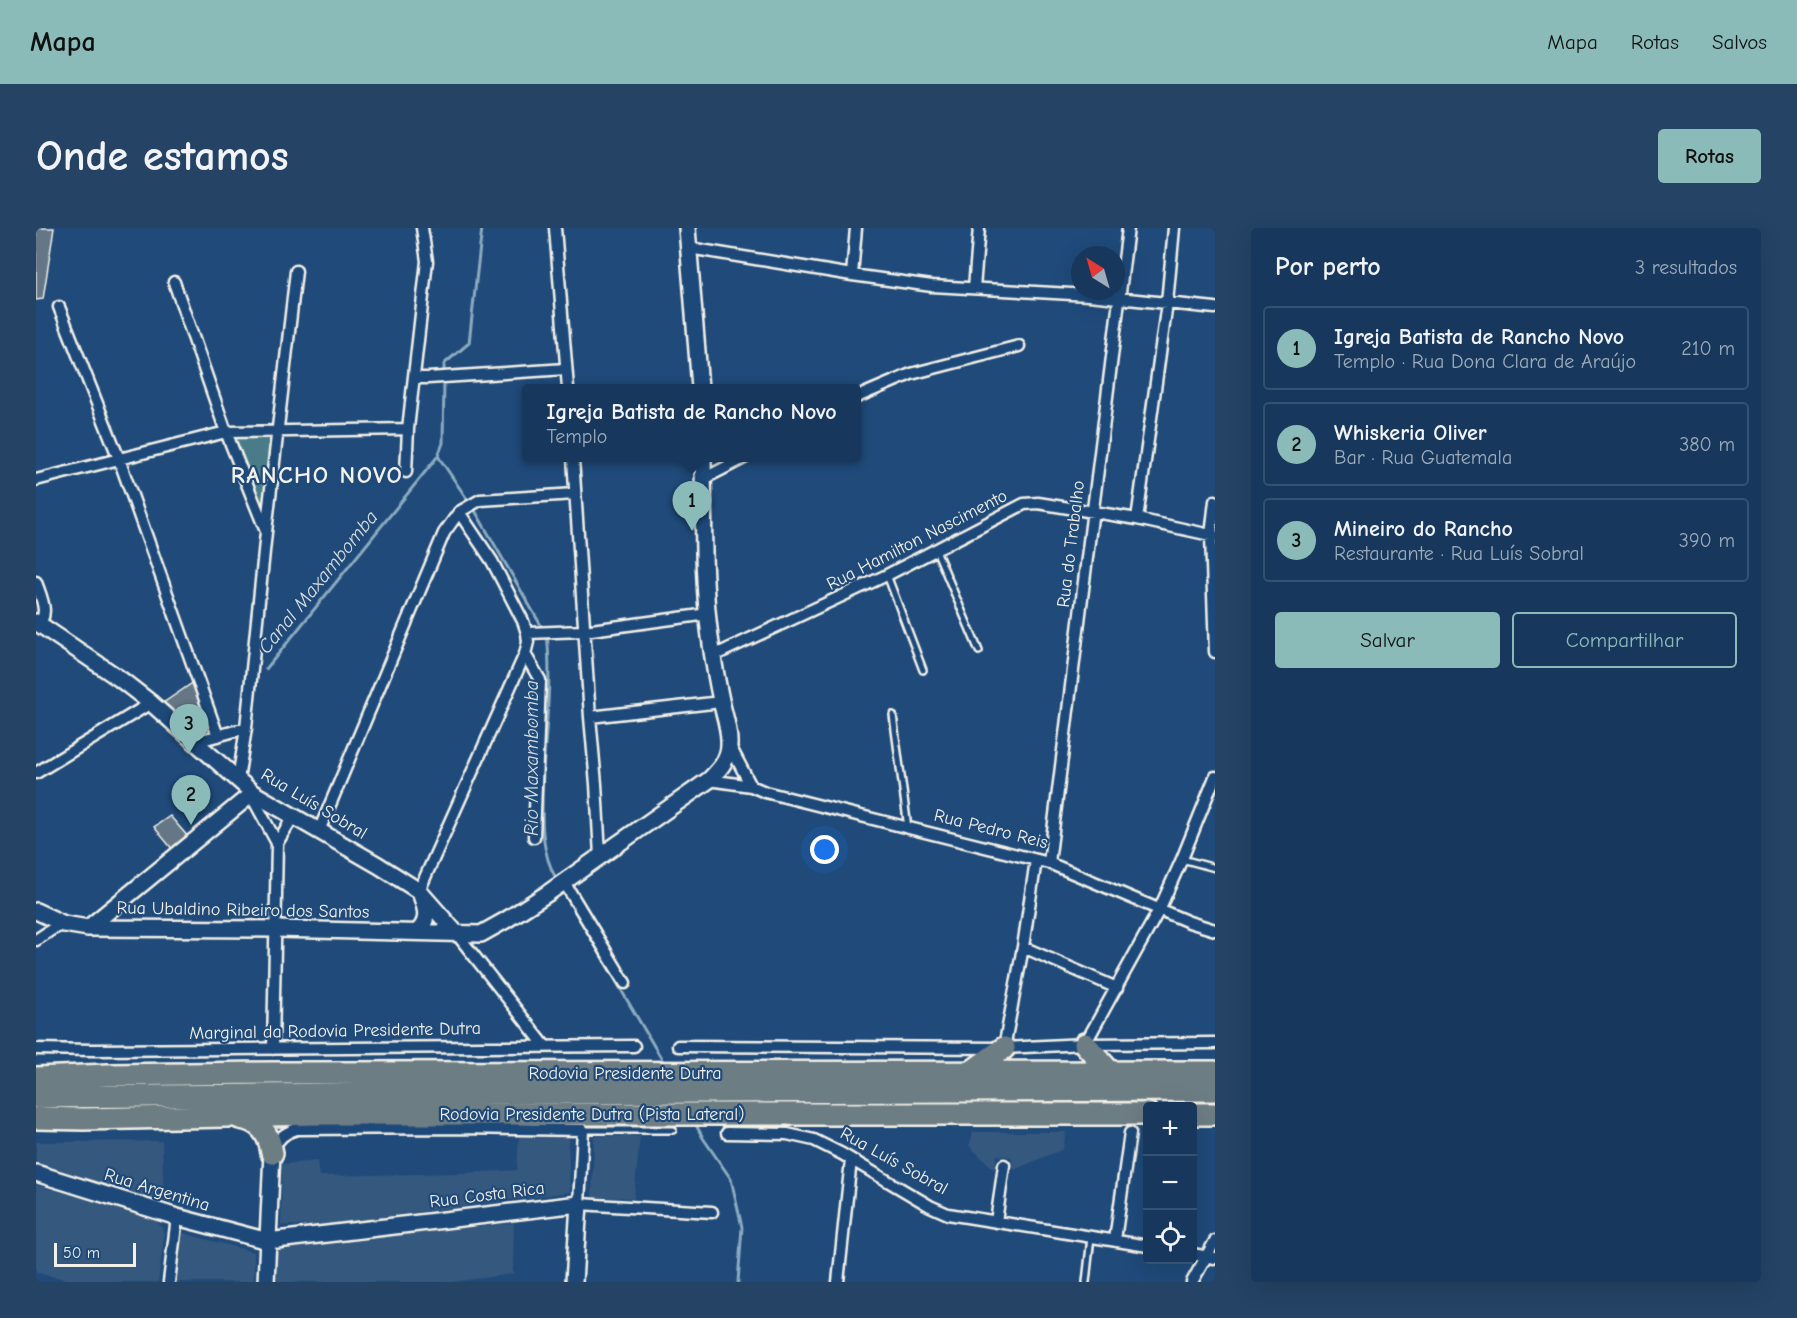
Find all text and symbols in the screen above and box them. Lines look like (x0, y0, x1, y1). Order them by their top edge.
text: Mapa (30, 26, 96, 58)
text: Mapa (1547, 30, 1598, 54)
text: Rotas (1631, 30, 1679, 54)
text: Salvos (1712, 30, 1767, 54)
button: Rotas (1658, 129, 1761, 183)
text: Onde estamos (36, 132, 289, 181)
north arrow (1071, 246, 1125, 300)
text: Por perto (1275, 252, 1381, 282)
text: 3 resultados (1635, 256, 1737, 279)
text: Igreja Batista de Rancho Novo (1334, 324, 1624, 350)
text: 1 (1293, 337, 1300, 360)
text: 210 m (1681, 337, 1735, 360)
text: Templo · Rua Dona Clara de Araújo (1334, 350, 1636, 373)
popup (522, 384, 861, 462)
text: Igreja Batista de Rancho Novo (546, 399, 837, 425)
text: Whiskeria Oliver (1334, 420, 1487, 446)
text: Templo (546, 425, 607, 448)
text: 2 (1292, 433, 1301, 456)
text: 380 m (1679, 433, 1735, 456)
text: Bar · Rua Guatemala (1334, 446, 1512, 469)
district label: RANCHO NOVO (231, 461, 403, 489)
street label: Rua do Trabalho (1053, 479, 1089, 609)
pin: 1 (672, 482, 712, 531)
street label: Rua Hamilton Nascimento (823, 485, 1011, 595)
water label: Canal Maxambomba (253, 506, 383, 658)
text: Mineiro do Rancho (1334, 516, 1513, 542)
text: 3 (1292, 529, 1301, 552)
text: 390 m (1679, 529, 1735, 552)
text: Restaurante · Rua Luís Sobral (1334, 542, 1584, 565)
button: Salvar (1275, 612, 1500, 668)
button: Compartilhar (1512, 612, 1737, 668)
water label: Rio Maxambomba (520, 680, 543, 836)
pin: 3 (170, 704, 208, 754)
street label: Rua Luís Sobral (257, 764, 371, 844)
pin: 2 (172, 776, 210, 825)
street label: Rua Pedro Reis (932, 805, 1050, 853)
your location (810, 835, 839, 864)
street label: Rua Ubaldino Ribeiro dos Santos (116, 897, 370, 923)
street label: Marginal da Rodovia Presidente Dutra (189, 1018, 481, 1044)
street label: Rodovia Presidente Dutra (528, 1063, 722, 1084)
map controls (1143, 1102, 1197, 1264)
button: + (1143, 1102, 1197, 1156)
street label: Rodovia Presidente Dutra (Pista Lateral) (440, 1104, 744, 1125)
street label: Rua Luís Sobral (836, 1123, 952, 1199)
button: − (1143, 1156, 1197, 1210)
street label: Rua Argentina (102, 1164, 212, 1216)
street label: Rua Costa Rica (428, 1178, 546, 1212)
button: locate (1143, 1210, 1197, 1264)
scale bar (54, 1240, 136, 1268)
text: 50 m (63, 1244, 100, 1262)

